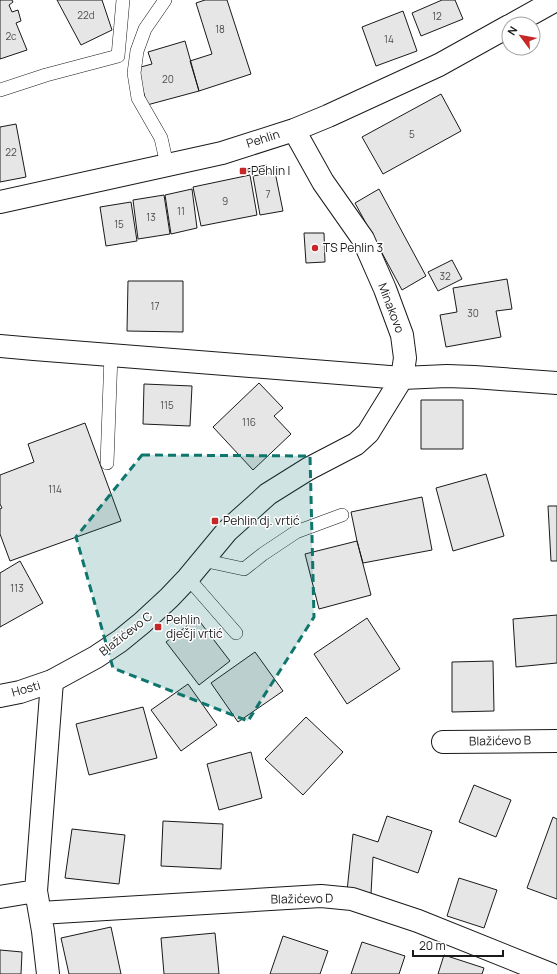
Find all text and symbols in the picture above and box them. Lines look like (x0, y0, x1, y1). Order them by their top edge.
house number: 22d (77, 8, 95, 22)
house number: 12 (432, 9, 442, 23)
north arrow (501, 16, 541, 56)
house number: 18 (215, 22, 225, 36)
text: N (504, 23, 521, 38)
house number: 2c (5, 29, 17, 43)
house number: 14 (384, 32, 394, 46)
house number: 20 (162, 72, 174, 86)
street label: Pehlin (244, 125, 282, 152)
house number: 5 (409, 127, 415, 141)
house number: 22 (5, 145, 17, 159)
place label: Pehlin I (251, 162, 290, 179)
marker: Pehlin I (238, 166, 248, 176)
house number: 7 (265, 187, 271, 201)
house number: 9 (222, 194, 228, 208)
house number: 11 (177, 204, 185, 218)
house number: 13 (146, 210, 156, 224)
house number: 15 (114, 217, 124, 231)
place label: TS Pehlin 3 (323, 239, 383, 256)
marker: TS Pehlin 3 (310, 243, 320, 253)
house number: 32 (439, 269, 451, 283)
street label: Minakovo (374, 280, 409, 335)
house number: 17 (151, 299, 159, 313)
house number: 30 (467, 306, 479, 320)
house number: 115 (160, 398, 174, 412)
house number: 116 (242, 415, 256, 429)
house number: 114 (48, 482, 62, 496)
place label: Pehlin dj. vrtić (223, 512, 300, 529)
marker: Pehlin dj. vrtić (210, 516, 220, 526)
house number: 113 (10, 581, 24, 595)
street label: Blažićevo C (96, 607, 156, 660)
place label: Pehlin dječji vrtić (166, 611, 223, 642)
marker: Pehlin dječji vrtić (153, 622, 163, 632)
street label: Hosti (9, 676, 42, 701)
street label: Blažićevo B (469, 731, 531, 750)
street label: Blažićevo D (271, 889, 333, 908)
scale bar (413, 932, 503, 958)
text: 20 m (419, 937, 446, 954)

